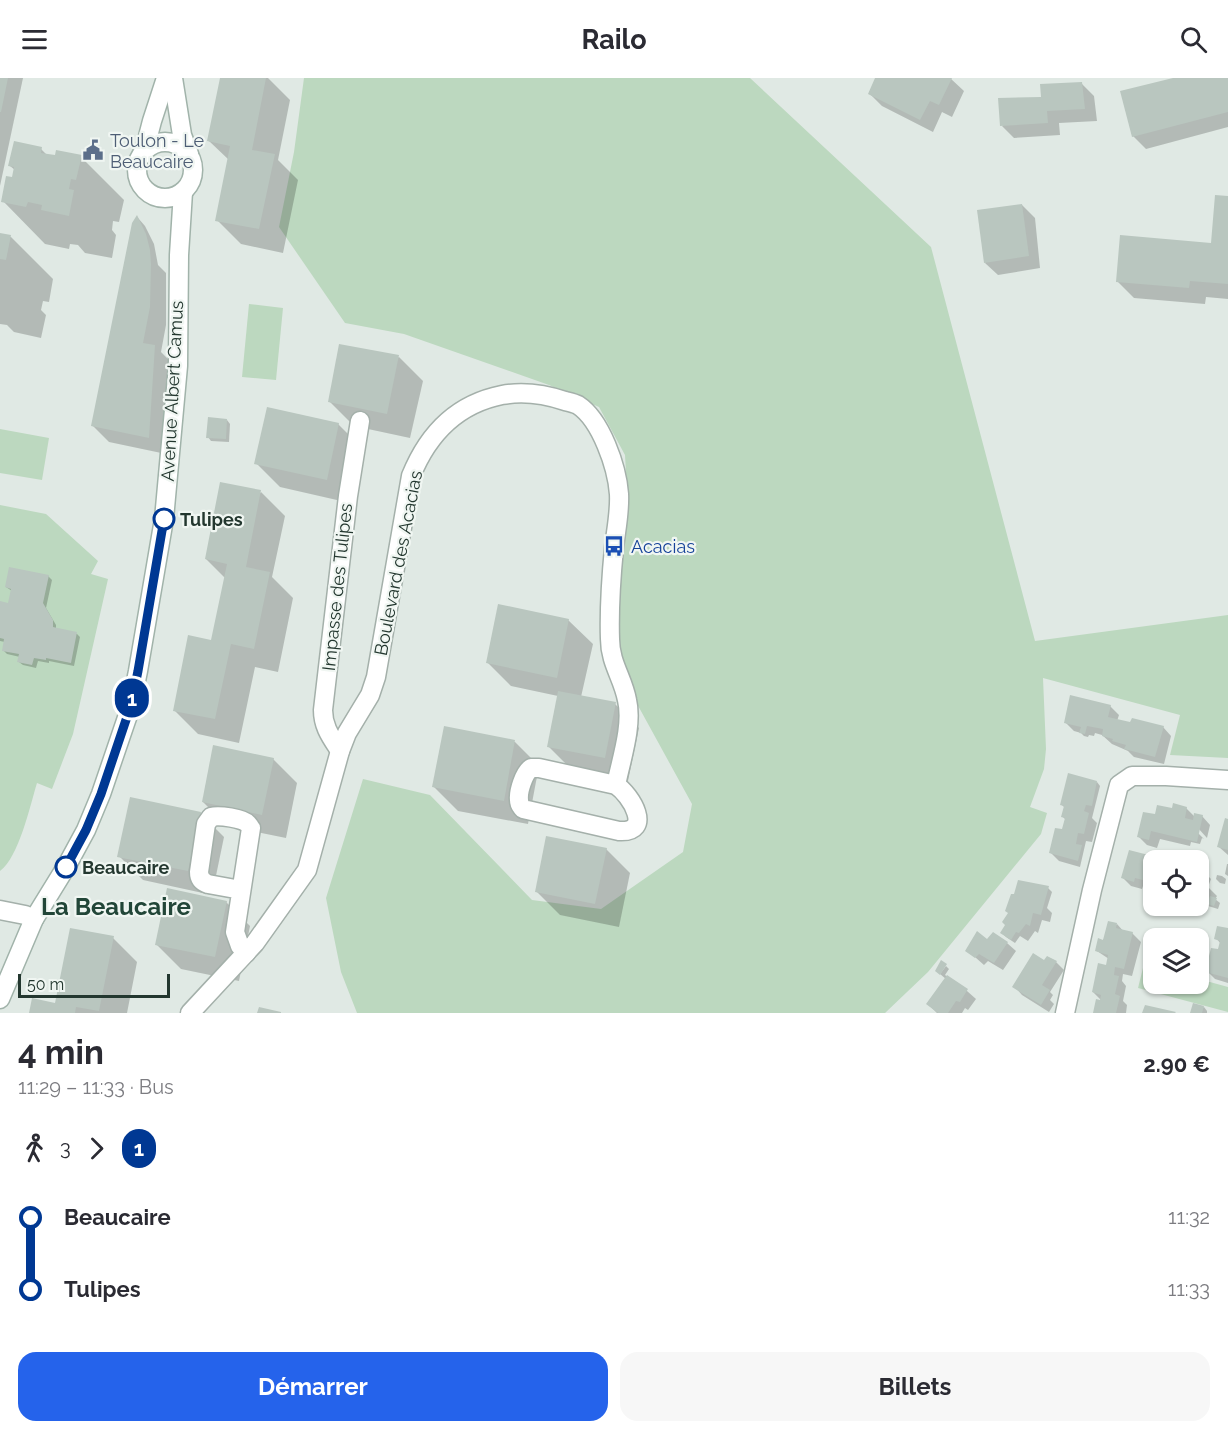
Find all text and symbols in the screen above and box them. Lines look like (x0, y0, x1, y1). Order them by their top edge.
icon: menu (18, 23, 51, 56)
icon: search (1177, 23, 1210, 56)
text: Railo (581, 24, 647, 55)
place label: Toulon - Le Beaucaire (110, 130, 205, 172)
public building icon: Toulon - Le Beaucaire (81, 138, 105, 162)
street label: Avenue Albert Camus (157, 300, 187, 482)
street label: Boulevard des Acacias (370, 468, 426, 657)
street label: Impasse des Tulipes (318, 502, 356, 672)
marker: Tulipes (153, 508, 175, 530)
place label: Tulipes (180, 509, 243, 530)
bus stop icon: Acacias (602, 534, 626, 558)
place label: Acacias (631, 536, 695, 557)
line badge: 1 (112, 678, 152, 718)
text: 1 (127, 686, 137, 711)
map controls (1143, 850, 1209, 994)
button: locate (1143, 850, 1209, 916)
marker: Beaucaire (55, 856, 77, 878)
place label: Beaucaire (82, 857, 169, 878)
district label: La Beaucaire (41, 892, 191, 921)
button: layers (1143, 928, 1209, 994)
scale bar (18, 971, 170, 998)
text: 50 m (27, 975, 64, 994)
text: 4 min (18, 1033, 104, 1072)
text: 2.90 € (1143, 1051, 1210, 1077)
text: 11:29 – 11:33 · Bus (18, 1075, 174, 1099)
icon: walk (18, 1132, 51, 1165)
icon: forward (80, 1132, 113, 1165)
text: 3 (60, 1136, 71, 1160)
text: 1 (134, 1136, 144, 1161)
text: Beaucaire (64, 1204, 171, 1230)
text: 11:32 (1168, 1205, 1210, 1229)
text: Tulipes (64, 1276, 141, 1302)
text: 11:33 (1168, 1277, 1210, 1301)
button: Démarrer (18, 1352, 608, 1421)
button: Billets (620, 1352, 1210, 1421)

